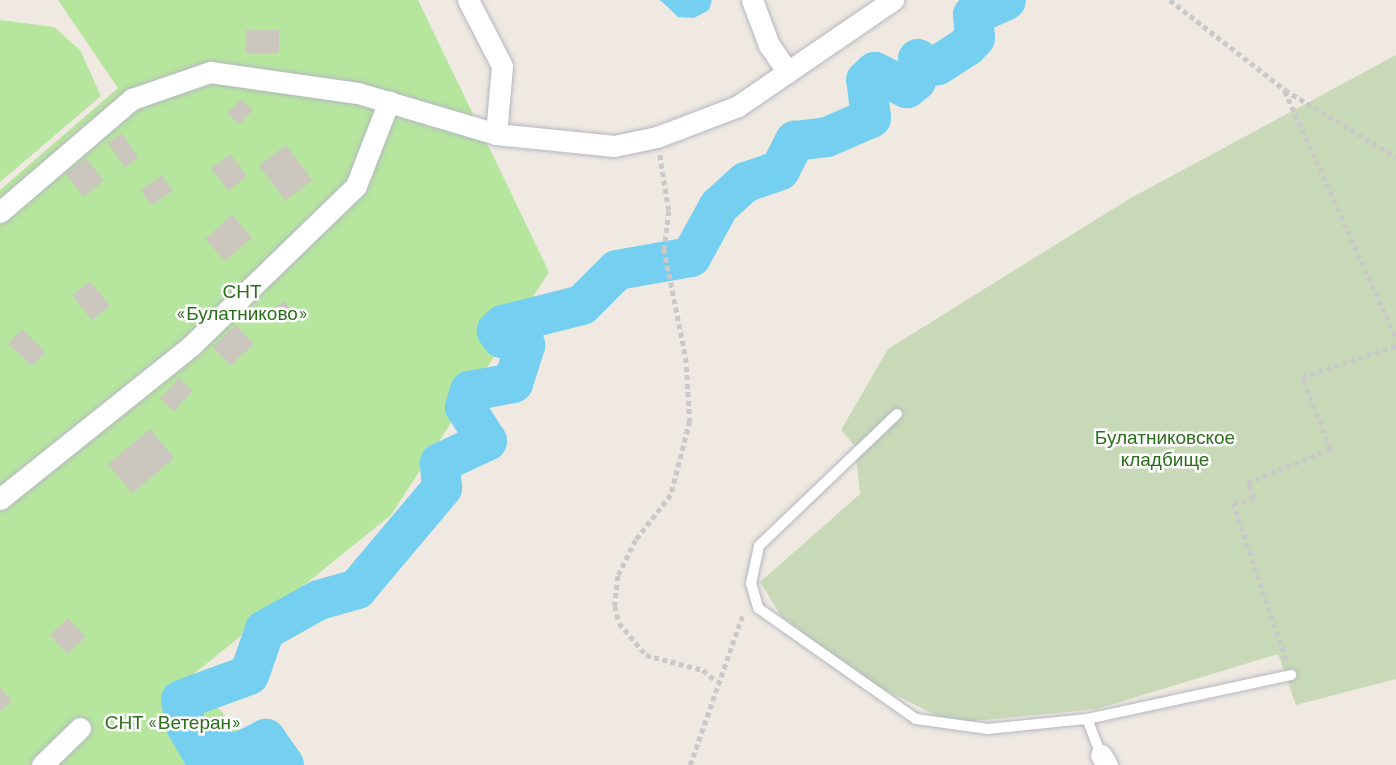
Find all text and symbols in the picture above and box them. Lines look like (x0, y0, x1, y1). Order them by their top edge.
park label: СНТ «Булатниково» (176, 280, 308, 324)
park label: Булатниковское кладбище (1095, 426, 1235, 470)
park label: СНТ «Ветеран» (105, 711, 241, 733)

